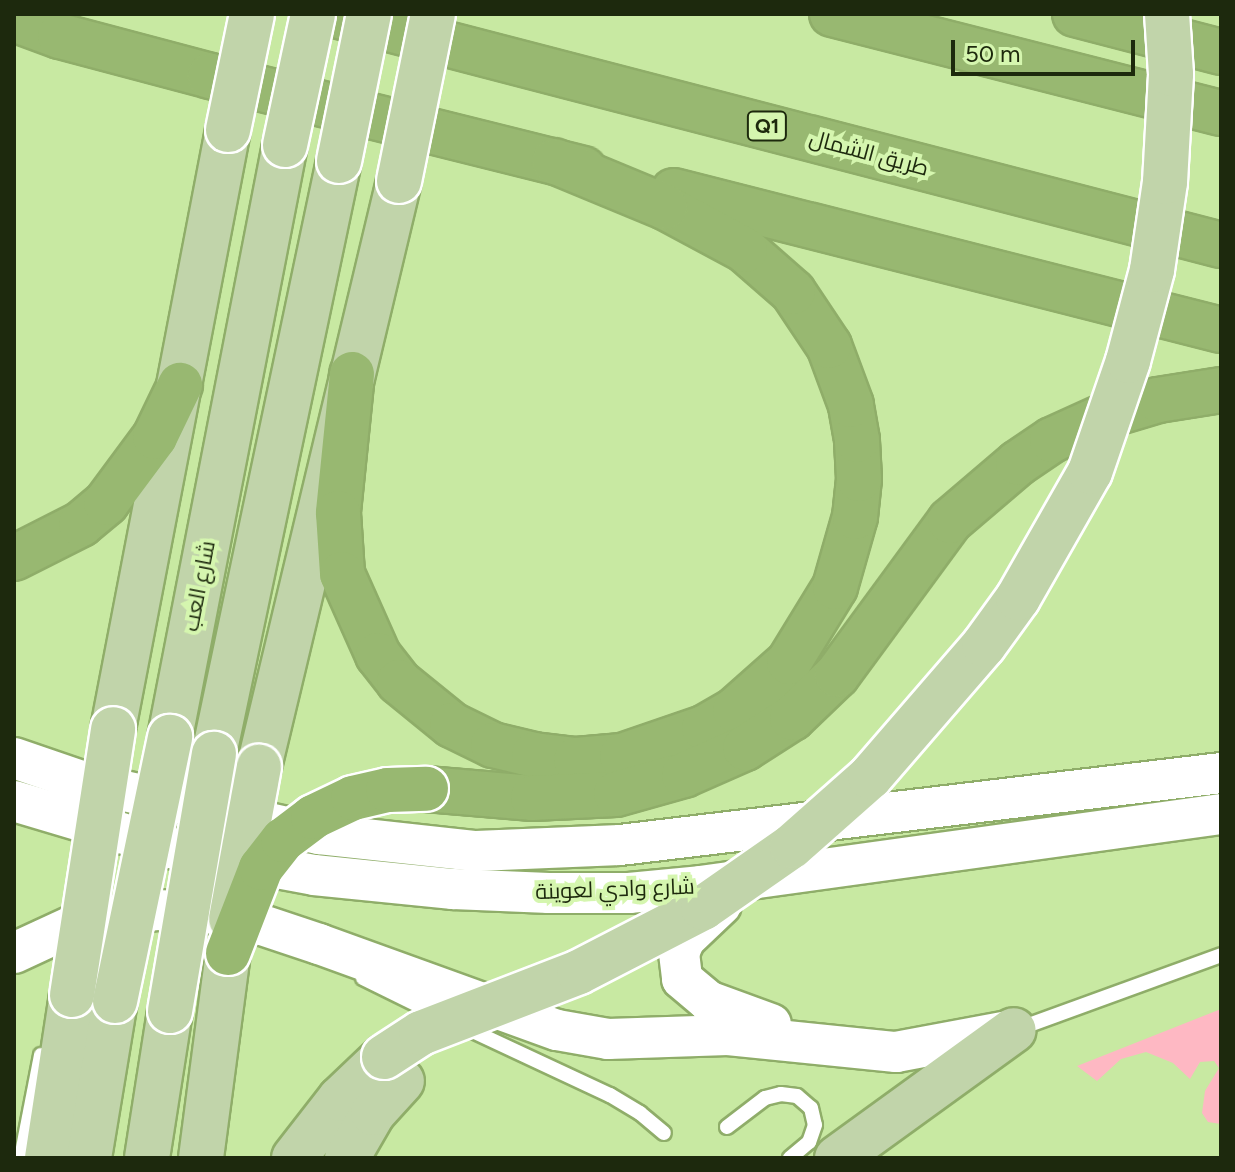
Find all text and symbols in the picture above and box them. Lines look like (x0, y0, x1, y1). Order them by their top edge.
scale bar (955, 24, 1139, 74)
text: 50 m (965, 39, 1021, 68)
road number: Q1 (745, 110, 789, 142)
street label: طريق الشمال (806, 124, 932, 182)
street label: شارع العب (177, 538, 221, 634)
street label: شارع وادي لعوينة (535, 873, 695, 905)

